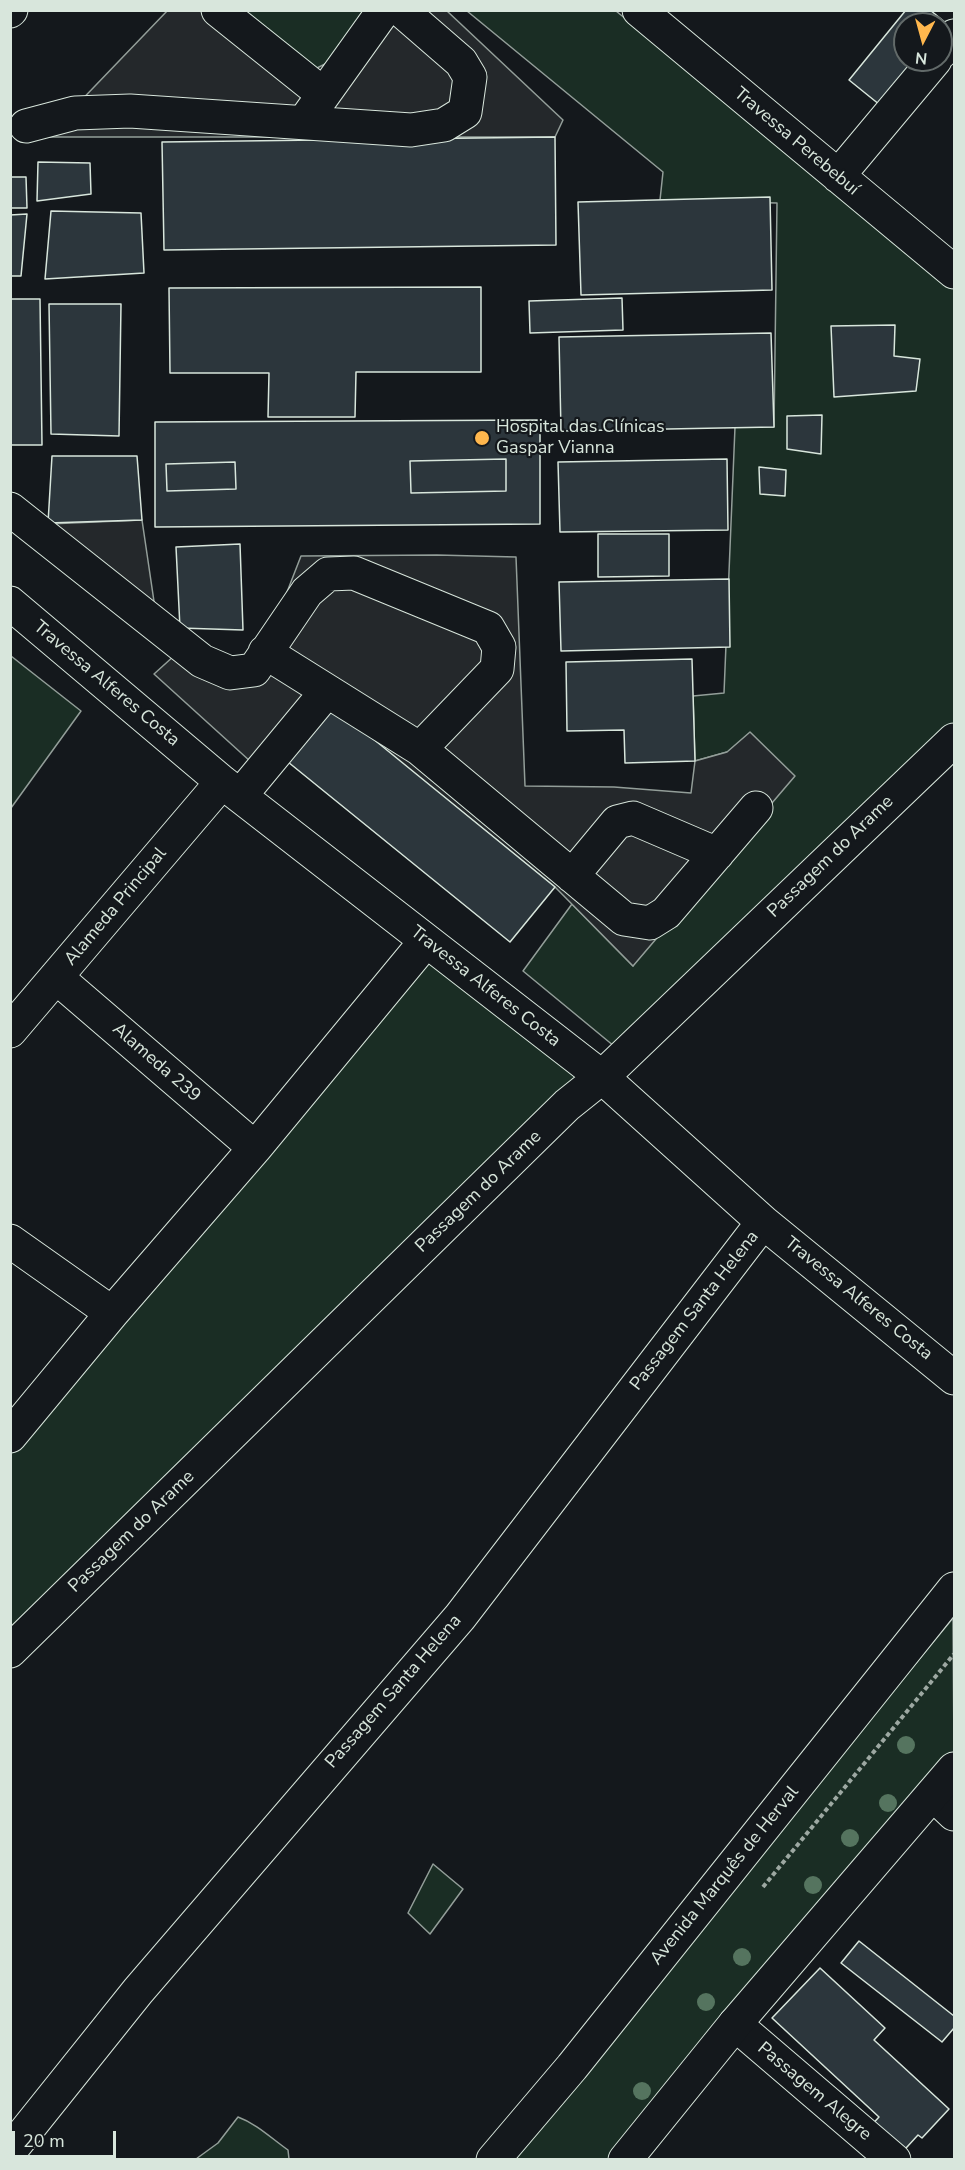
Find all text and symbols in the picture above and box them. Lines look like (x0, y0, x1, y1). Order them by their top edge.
north arrow (893, 12, 953, 72)
text: N (914, 46, 928, 69)
street label: Travessa Perebebuí (729, 83, 863, 201)
place label: Hospital das Clínicas Gaspar Vianna (496, 417, 665, 460)
marker: Hospital das Clínicas Gaspar Vianna (473, 429, 491, 447)
street label: Travessa Alferes Costa (29, 617, 183, 751)
street label: Passagem do Arame (764, 791, 898, 923)
street label: Alameda Principal (60, 844, 172, 970)
street label: Travessa Alferes Costa (406, 922, 564, 1052)
street label: Alameda 239 (107, 1019, 205, 1107)
street label: Passagem do Arame (412, 1126, 546, 1258)
street label: Passagem Santa Helena (626, 1227, 764, 1395)
street label: Travessa Alferes Costa (780, 1233, 936, 1365)
street label: Passagem do Arame (65, 1466, 199, 1598)
street label: Passagem Santa Helena (321, 1611, 467, 1773)
street label: Avenida Marquês de Herval (646, 1782, 804, 1970)
street label: Passagem Alegre (753, 2038, 875, 2146)
scale bar (15, 2119, 118, 2157)
text: 20 m (23, 2129, 65, 2153)

